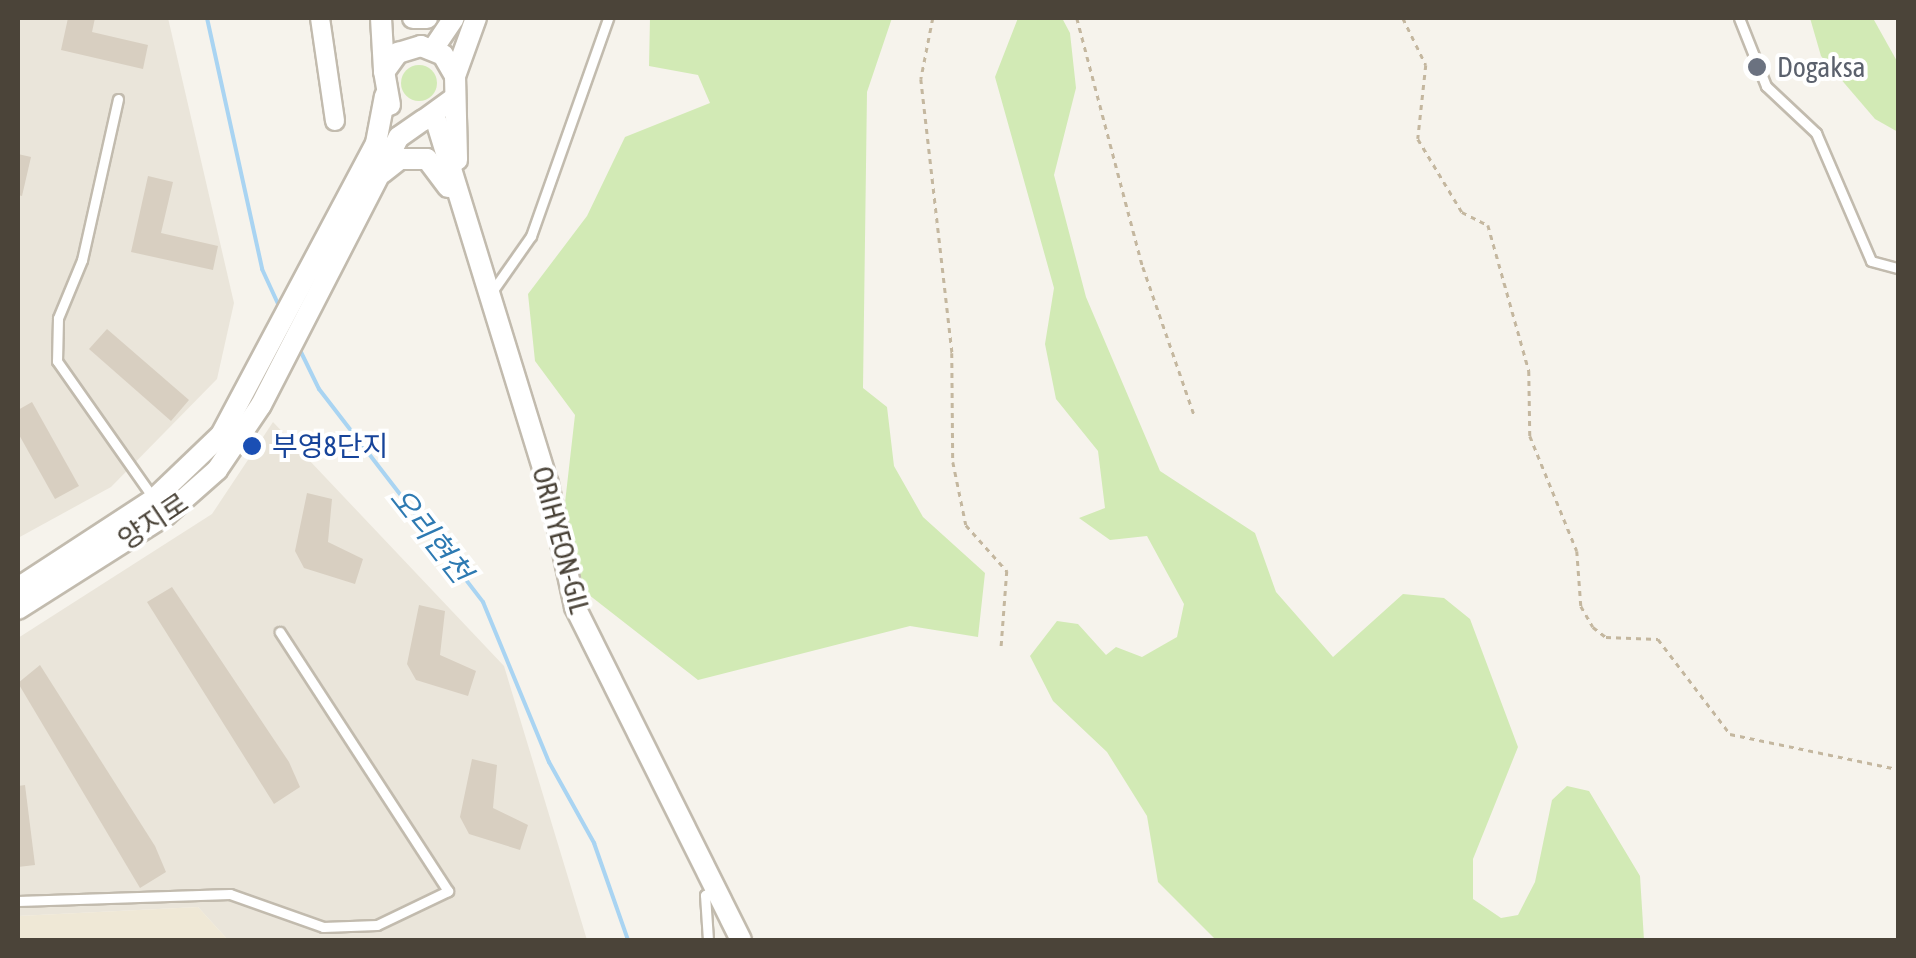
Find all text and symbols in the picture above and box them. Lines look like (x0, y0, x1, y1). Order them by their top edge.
place label: Dogaksa (1777, 50, 1866, 84)
marker: Dogaksa (1746, 56, 1768, 78)
place label: 부영8단지 (272, 429, 388, 463)
marker: 부영8단지 (241, 435, 263, 457)
street label: ORIHYEON-GIL (525, 463, 597, 617)
water label: 오리현천 (383, 480, 479, 590)
street label: 양지로 (112, 485, 194, 557)

